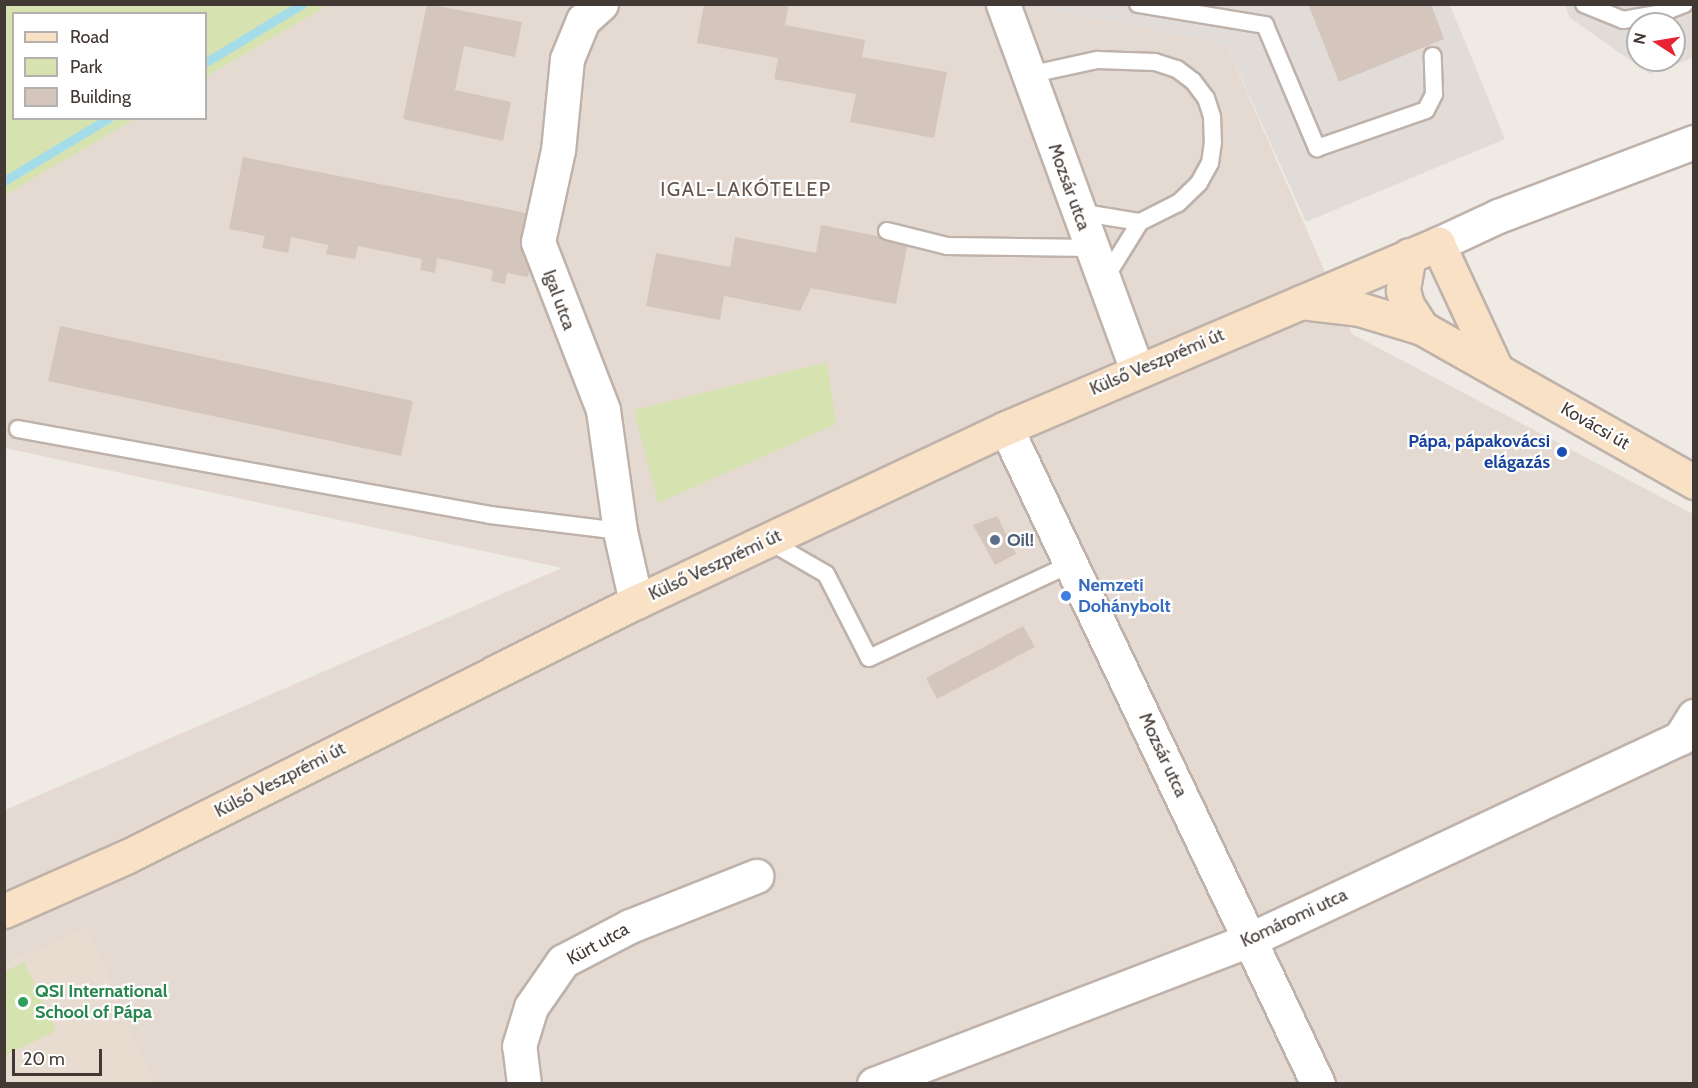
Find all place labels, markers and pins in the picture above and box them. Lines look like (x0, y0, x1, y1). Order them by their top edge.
place label: Pápa, pápakovácsi elágazás (1408, 431, 1550, 474)
marker: Pápa, pápakovácsi elágazás (1555, 445, 1569, 459)
place label: Oil! (1007, 529, 1034, 551)
marker: Oil! (988, 533, 1002, 547)
place label: Nemzeti Dohánybolt (1078, 575, 1171, 618)
marker: Nemzeti Dohánybolt (1059, 589, 1073, 603)
place label: QSI International School of Pápa (35, 981, 168, 1024)
marker: QSI International School of Pápa (16, 995, 30, 1009)

